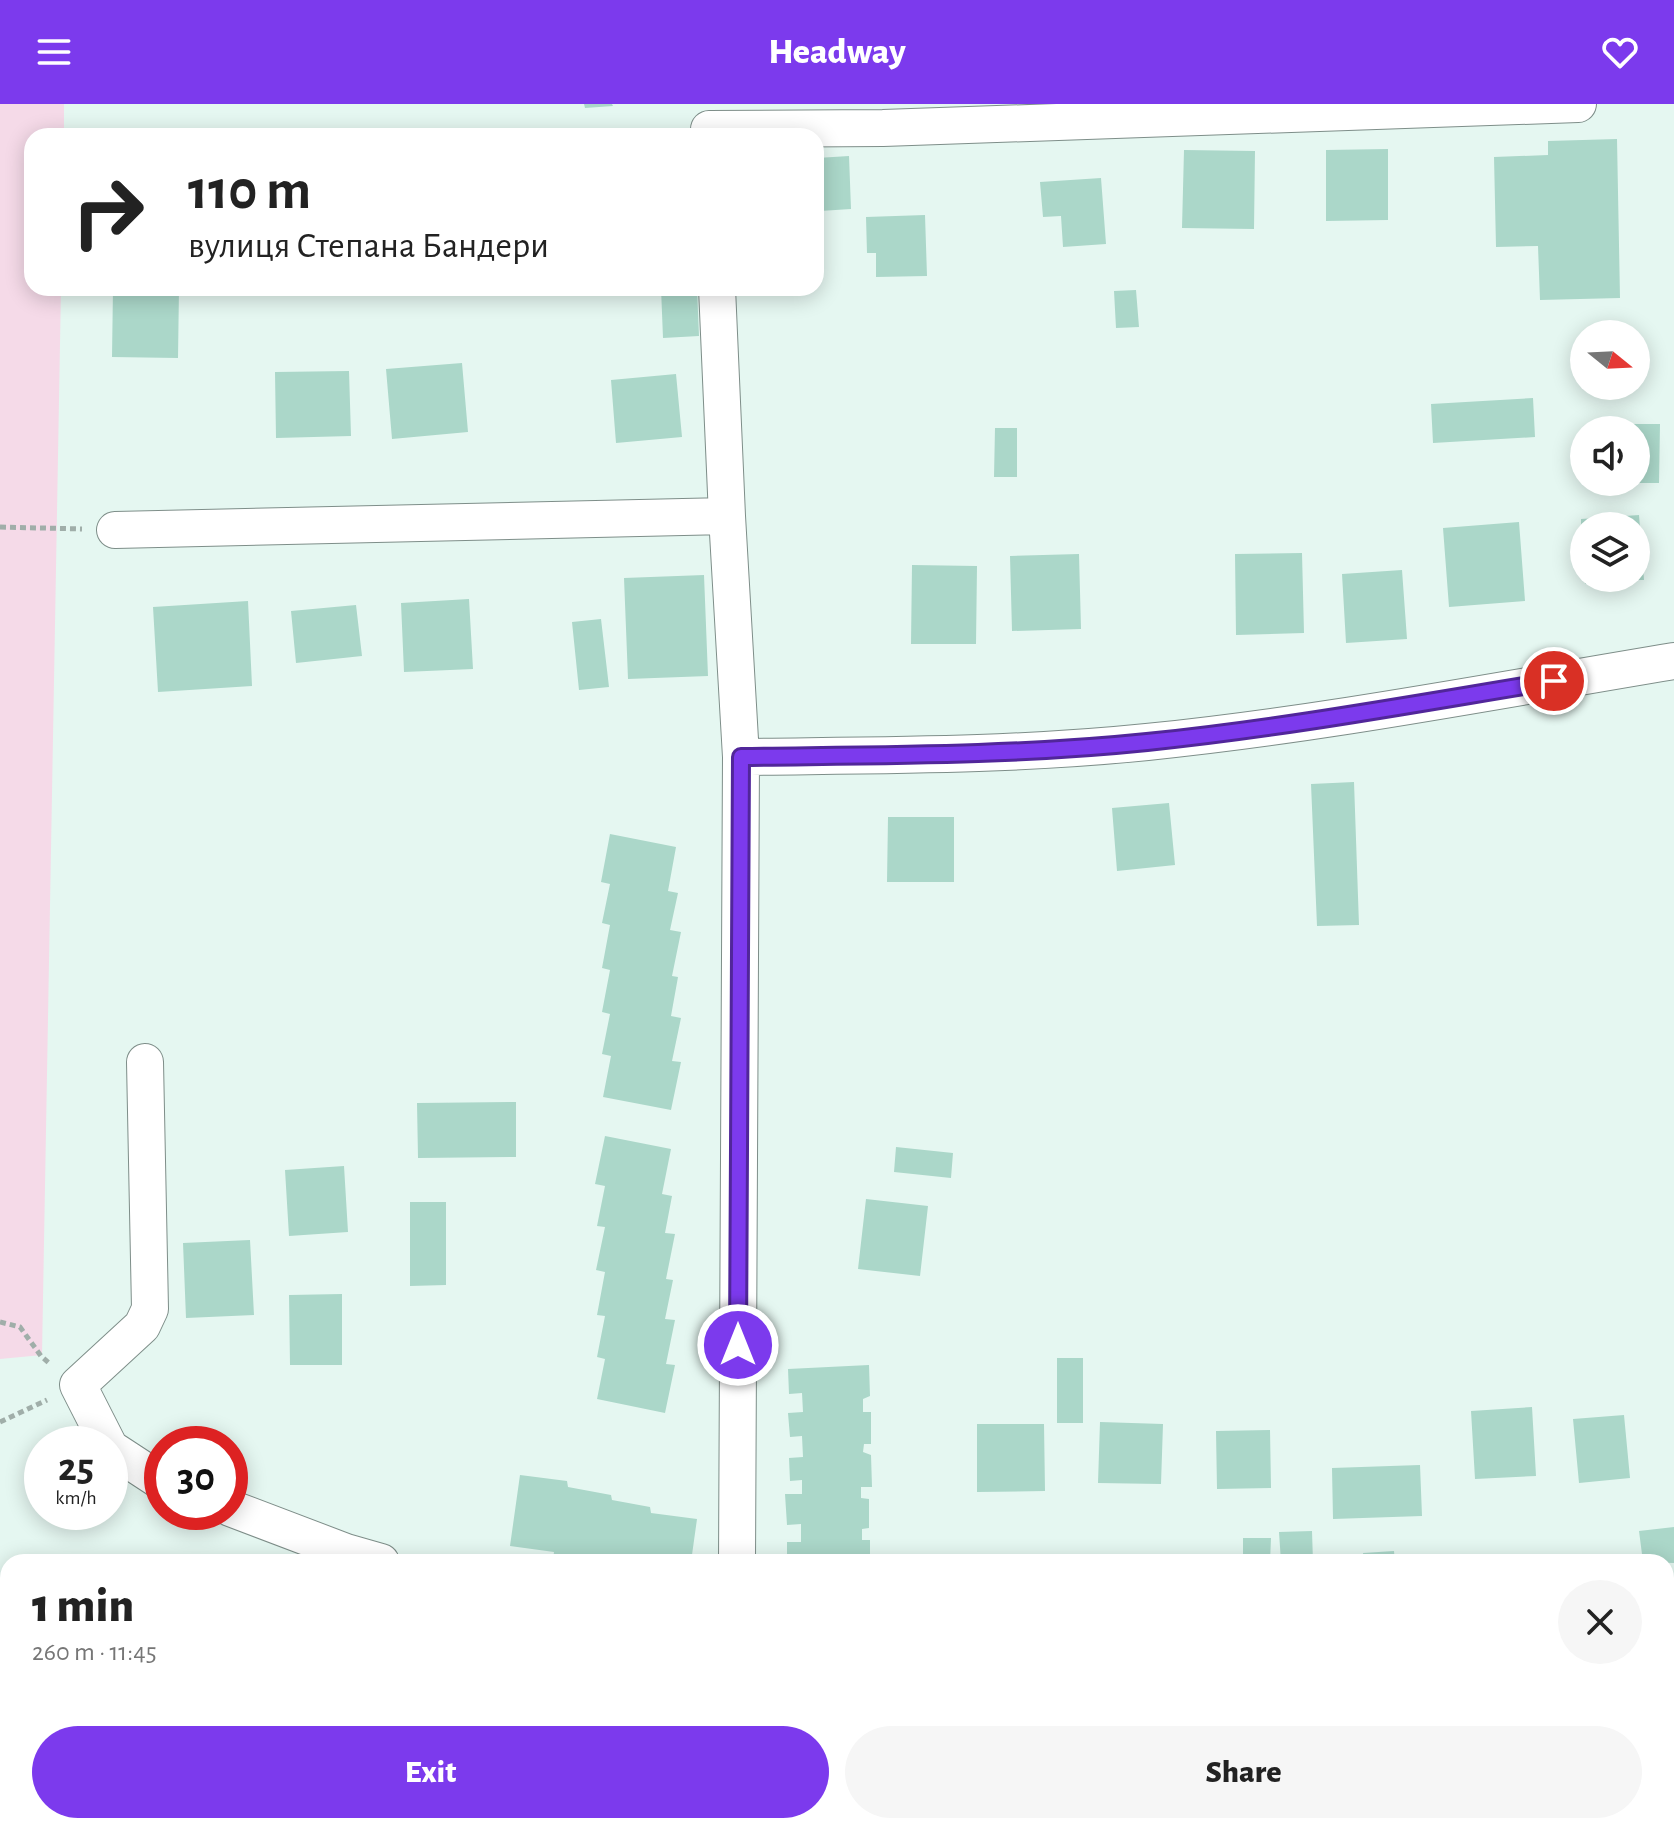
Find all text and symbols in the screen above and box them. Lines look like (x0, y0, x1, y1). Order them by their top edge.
icon: menu (32, 30, 76, 74)
icon: heart (1598, 30, 1642, 74)
text: Headway (768, 34, 906, 70)
icon: right (56, 160, 160, 264)
text: 110 m (188, 163, 311, 219)
text: вулиця Степана Бандери (188, 228, 549, 264)
north arrow (1570, 320, 1650, 400)
map controls (1570, 320, 1650, 592)
button: sound (1570, 416, 1650, 496)
button: layers (1570, 512, 1650, 592)
pin (1520, 647, 1588, 715)
icon: arrive (1532, 659, 1576, 703)
position arrow (696, 1303, 780, 1387)
speed limit sign: 30 (144, 1426, 248, 1530)
text: 25 (58, 1448, 94, 1488)
text: km/h (55, 1488, 97, 1508)
button: close (1558, 1580, 1642, 1664)
text: 1 min (32, 1583, 134, 1631)
text: 260 m · 11:45 (32, 1639, 157, 1665)
button: Exit (32, 1726, 829, 1818)
button: Share (845, 1726, 1642, 1818)

